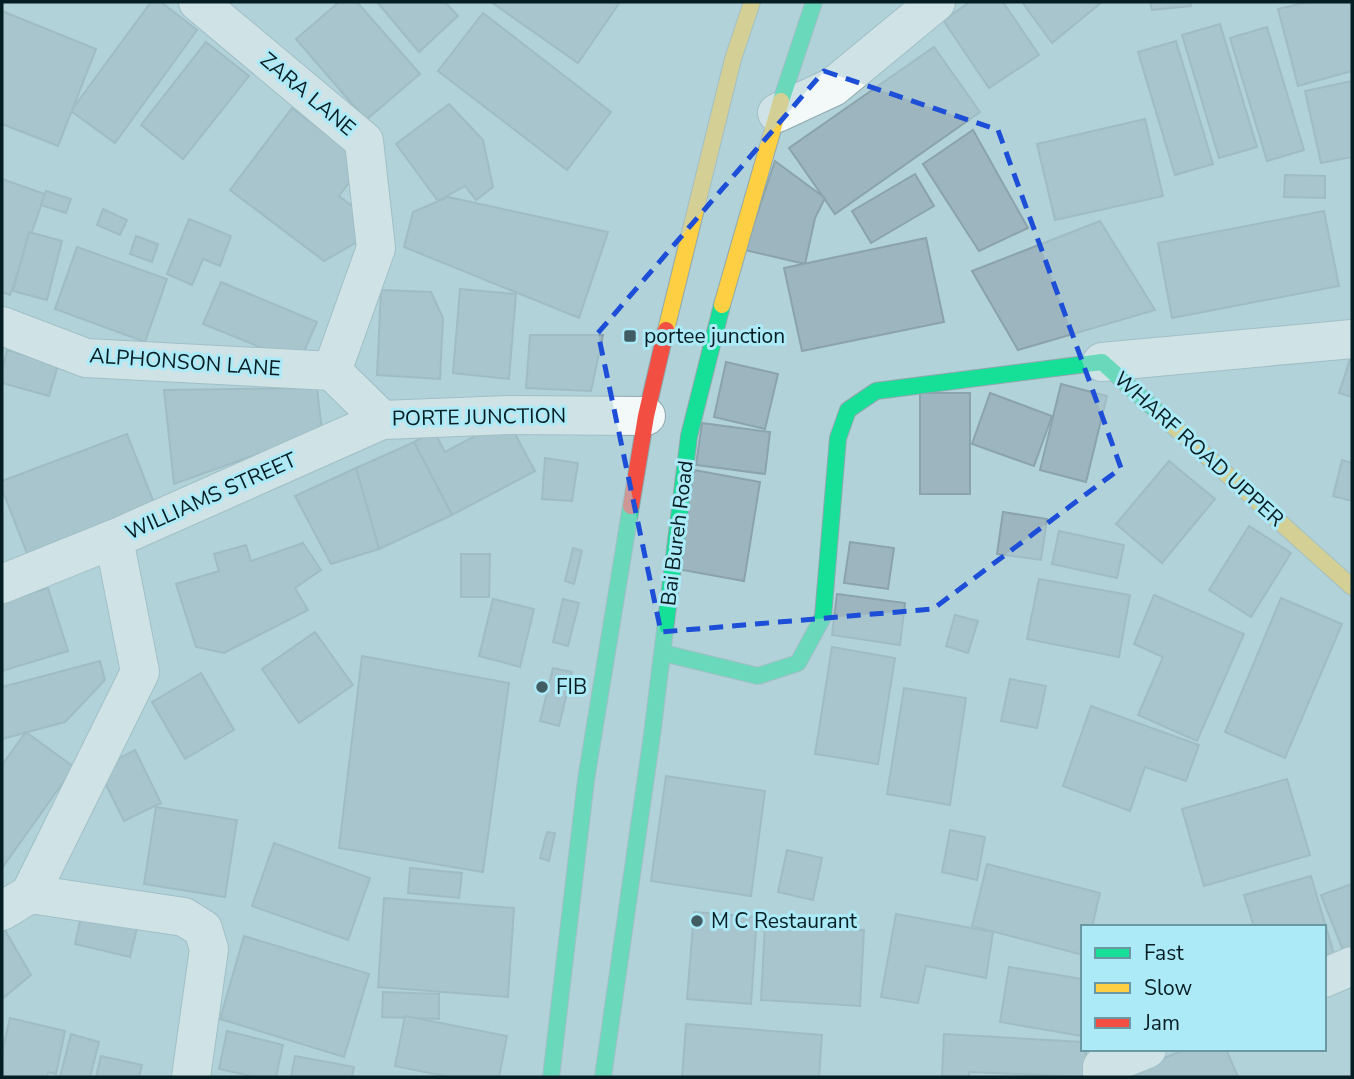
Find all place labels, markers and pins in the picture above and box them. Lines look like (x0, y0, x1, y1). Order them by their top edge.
place label: portee junction (644, 322, 785, 350)
marker: portee junction (622, 328, 638, 344)
place label: FIB (556, 673, 587, 701)
marker: FIB (534, 679, 550, 695)
place label: M C Restaurant (711, 907, 858, 935)
marker: M C Restaurant (689, 913, 705, 929)

